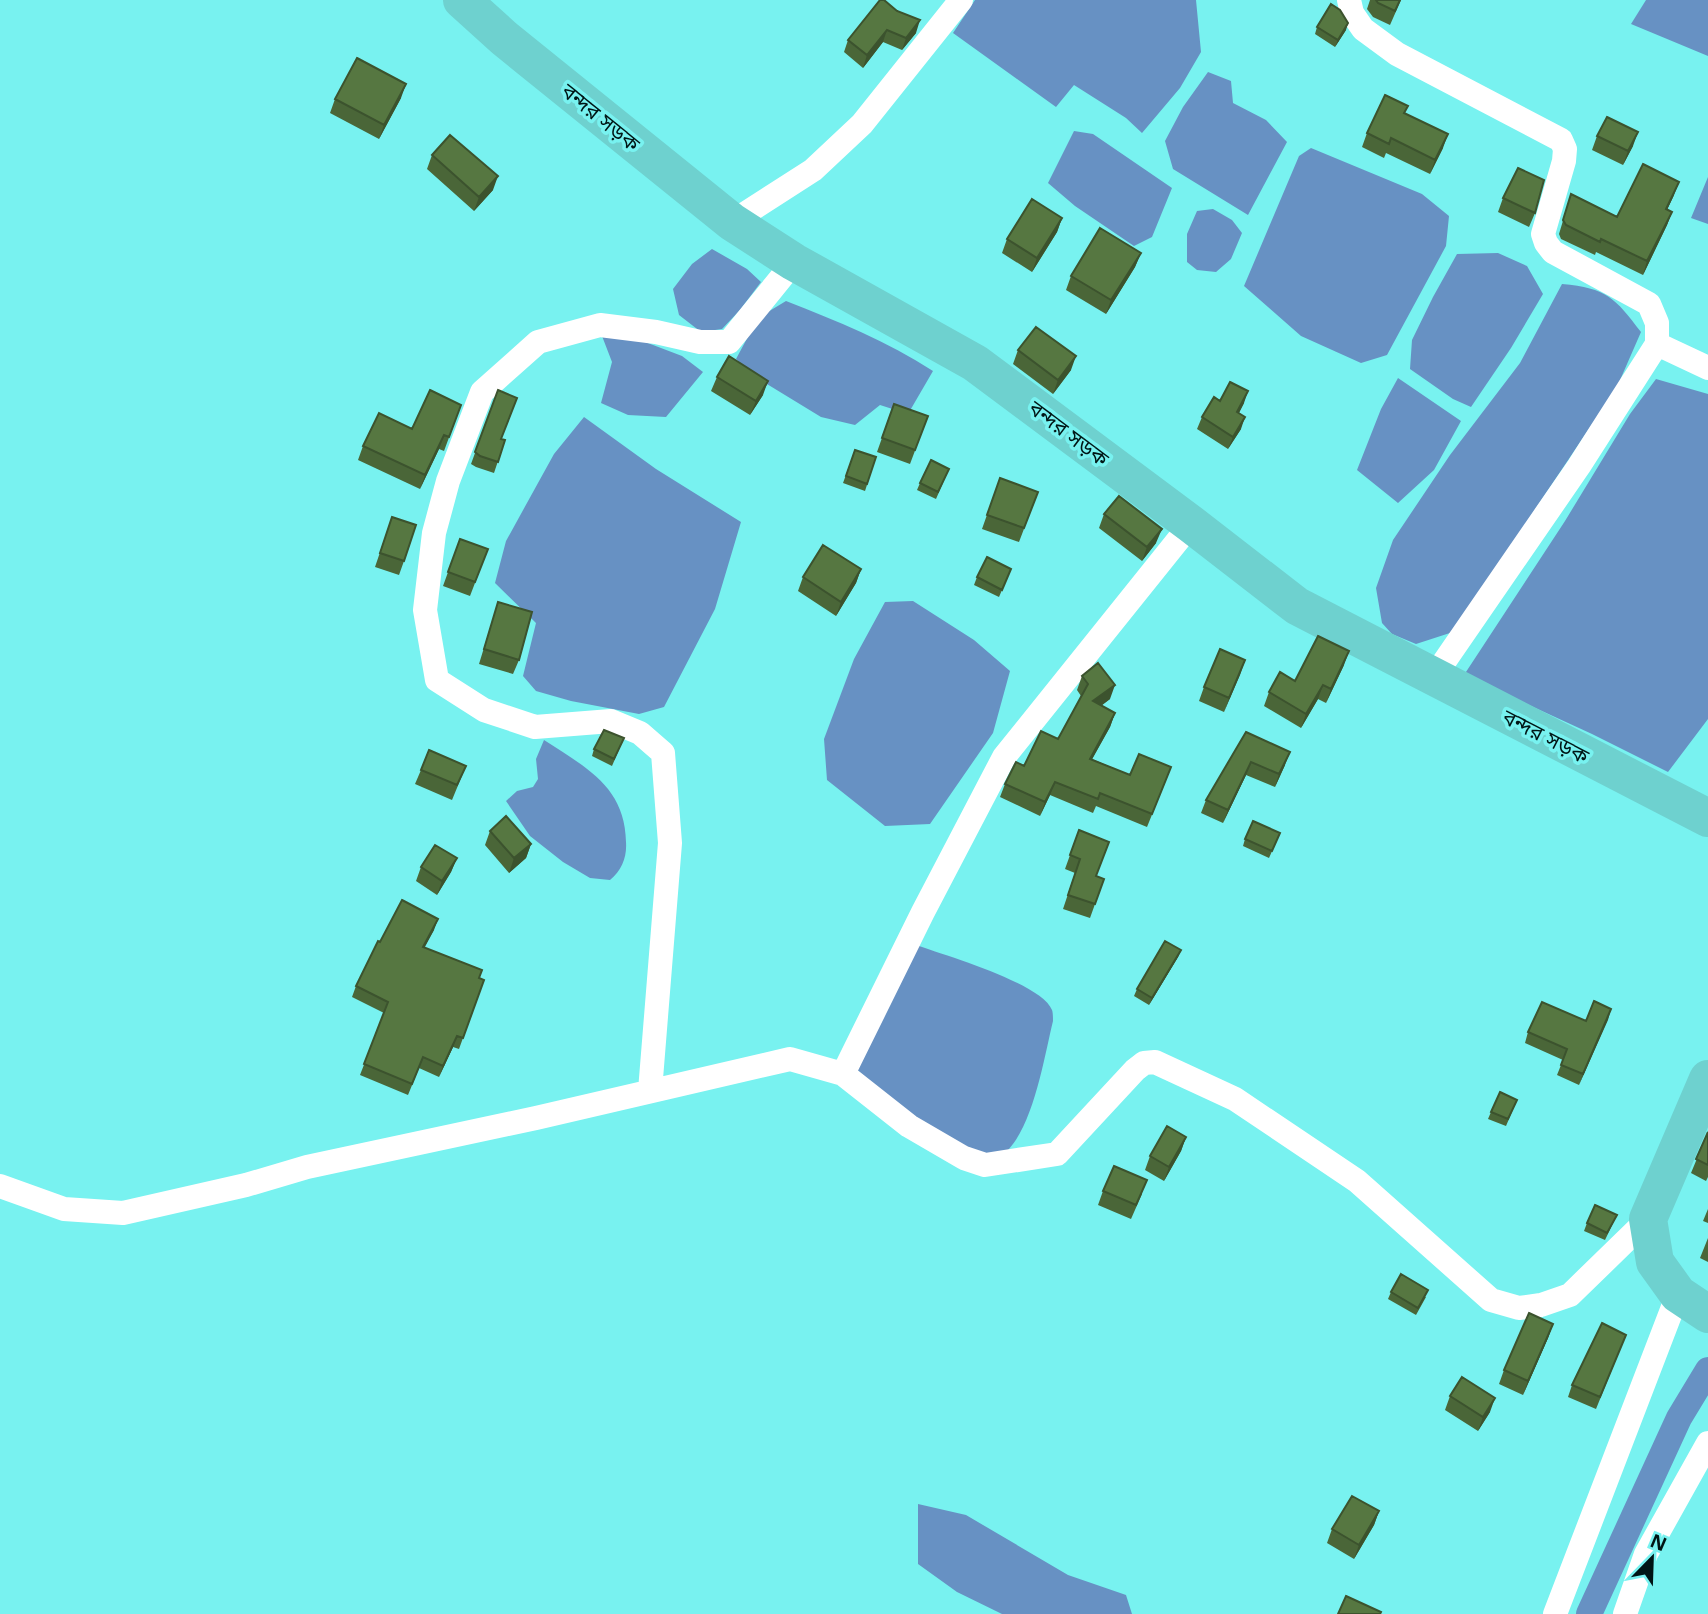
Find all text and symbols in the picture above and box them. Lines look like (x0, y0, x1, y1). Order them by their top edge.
street label: বন্দর সড়ক (555, 76, 647, 158)
street label: বন্দর সড়ক (1022, 393, 1116, 473)
street label: বন্দর সড়ক (1497, 702, 1595, 770)
north arrow (1617, 1523, 1687, 1593)
text: N (1646, 1527, 1671, 1557)

